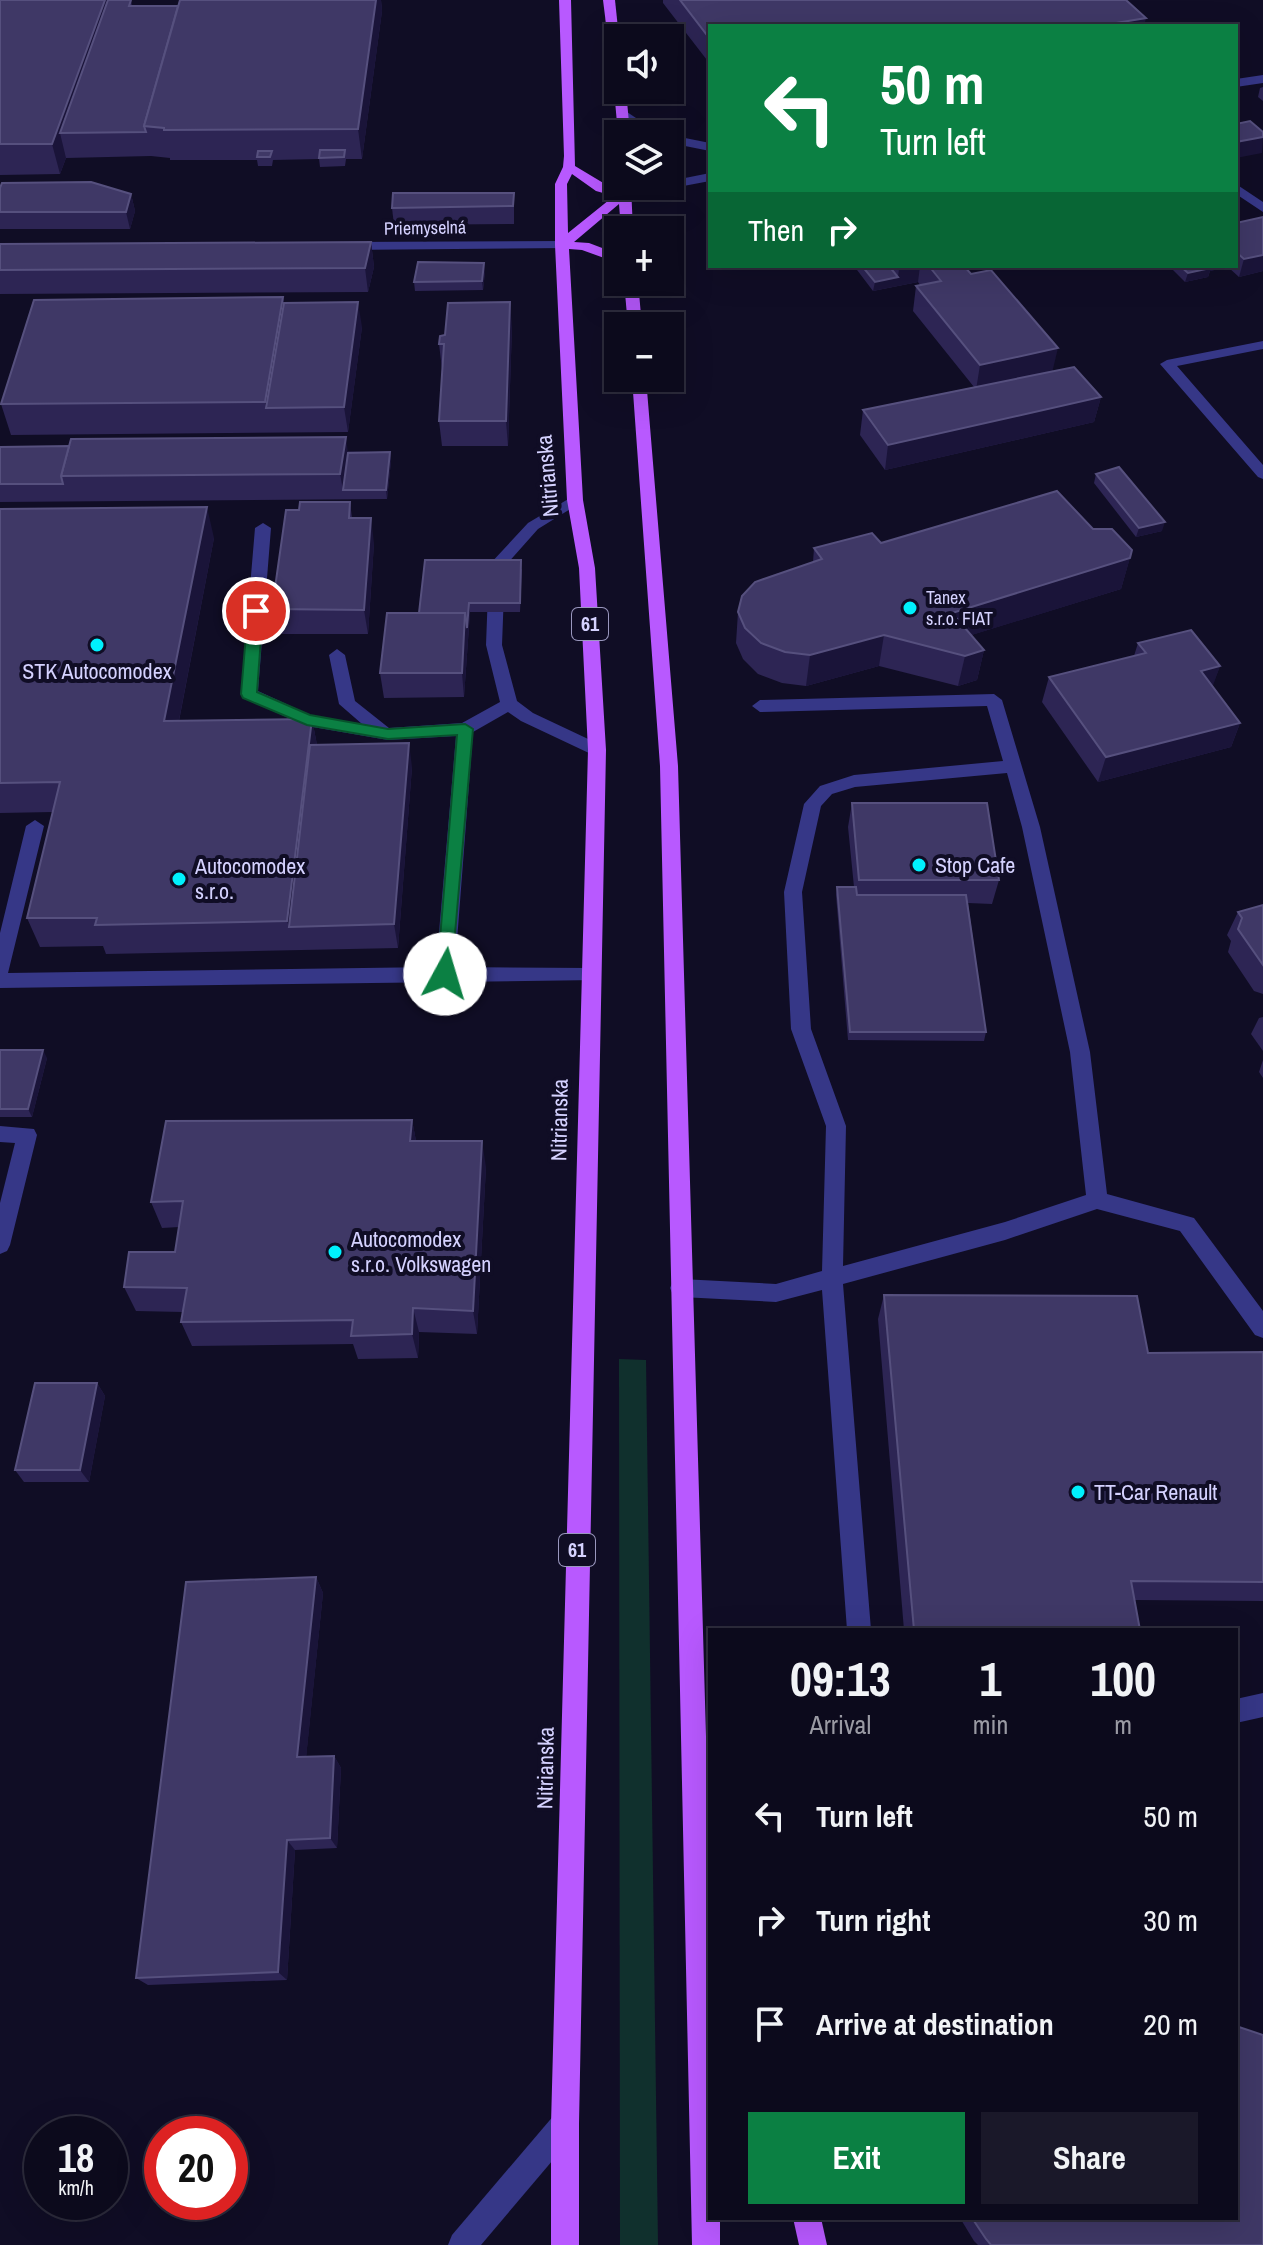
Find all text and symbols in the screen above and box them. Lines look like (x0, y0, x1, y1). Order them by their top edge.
map controls (604, 24, 684, 392)
button: sound (604, 24, 684, 104)
text: 50 m (880, 46, 985, 121)
icon: left (748, 56, 852, 160)
text: Turn left (880, 118, 986, 166)
button: layers (604, 120, 684, 200)
icon: right (820, 208, 864, 252)
text: Then (748, 210, 804, 250)
street label: Priemyselná (384, 214, 466, 241)
button: + (604, 216, 684, 296)
button: − (604, 312, 684, 392)
street label: Nitrianska (528, 434, 566, 518)
pin (222, 577, 290, 645)
place label: Tanex s.r.o. FIAT (926, 585, 993, 631)
icon: arrive (234, 589, 278, 633)
marker: Tanex s.r.o. FIAT (901, 599, 919, 617)
road number: 61 (572, 608, 608, 640)
marker: STK Autocomodex (88, 636, 106, 654)
place label: STK Autocomodex (22, 656, 172, 686)
place label: Stop Cafe (935, 850, 1015, 880)
place label: Autocomodex s.r.o. (194, 851, 305, 906)
marker: Stop Cafe (910, 856, 928, 874)
marker: Autocomodex s.r.o. (170, 870, 188, 888)
position arrow (403, 932, 487, 1016)
street label: Nitrianska (543, 1079, 575, 1161)
place label: Autocomodex s.r.o. Volkswagen (350, 1224, 491, 1279)
marker: Autocomodex s.r.o. Volkswagen (326, 1243, 344, 1261)
place label: TT-Car Renault (1094, 1477, 1217, 1507)
marker: TT-Car Renault (1069, 1483, 1087, 1501)
road number: 61 (559, 1534, 595, 1566)
text: 09:13 (790, 1646, 891, 1711)
text: 1 (980, 1646, 1001, 1711)
text: 100 (1090, 1646, 1156, 1711)
text: Arrival (810, 1707, 871, 1742)
text: min (973, 1707, 1008, 1742)
text: m (1114, 1707, 1132, 1742)
street label: Nitrianska (529, 1727, 561, 1809)
icon: left (748, 1794, 792, 1838)
text: Turn left (816, 1796, 913, 1836)
text: 50 m (1143, 1796, 1198, 1836)
icon: right (748, 1898, 792, 1942)
text: Turn right (816, 1900, 930, 1940)
text: 30 m (1143, 1900, 1198, 1940)
icon: arrive (748, 2002, 792, 2046)
text: Arrive at destination (816, 2004, 1054, 2044)
text: 20 m (1143, 2004, 1198, 2044)
button: Exit (748, 2112, 965, 2204)
button: Share (981, 2112, 1198, 2204)
speed limit sign: 20 (144, 2116, 248, 2220)
text: 18 (58, 2131, 94, 2184)
text: km/h (58, 2174, 94, 2201)

